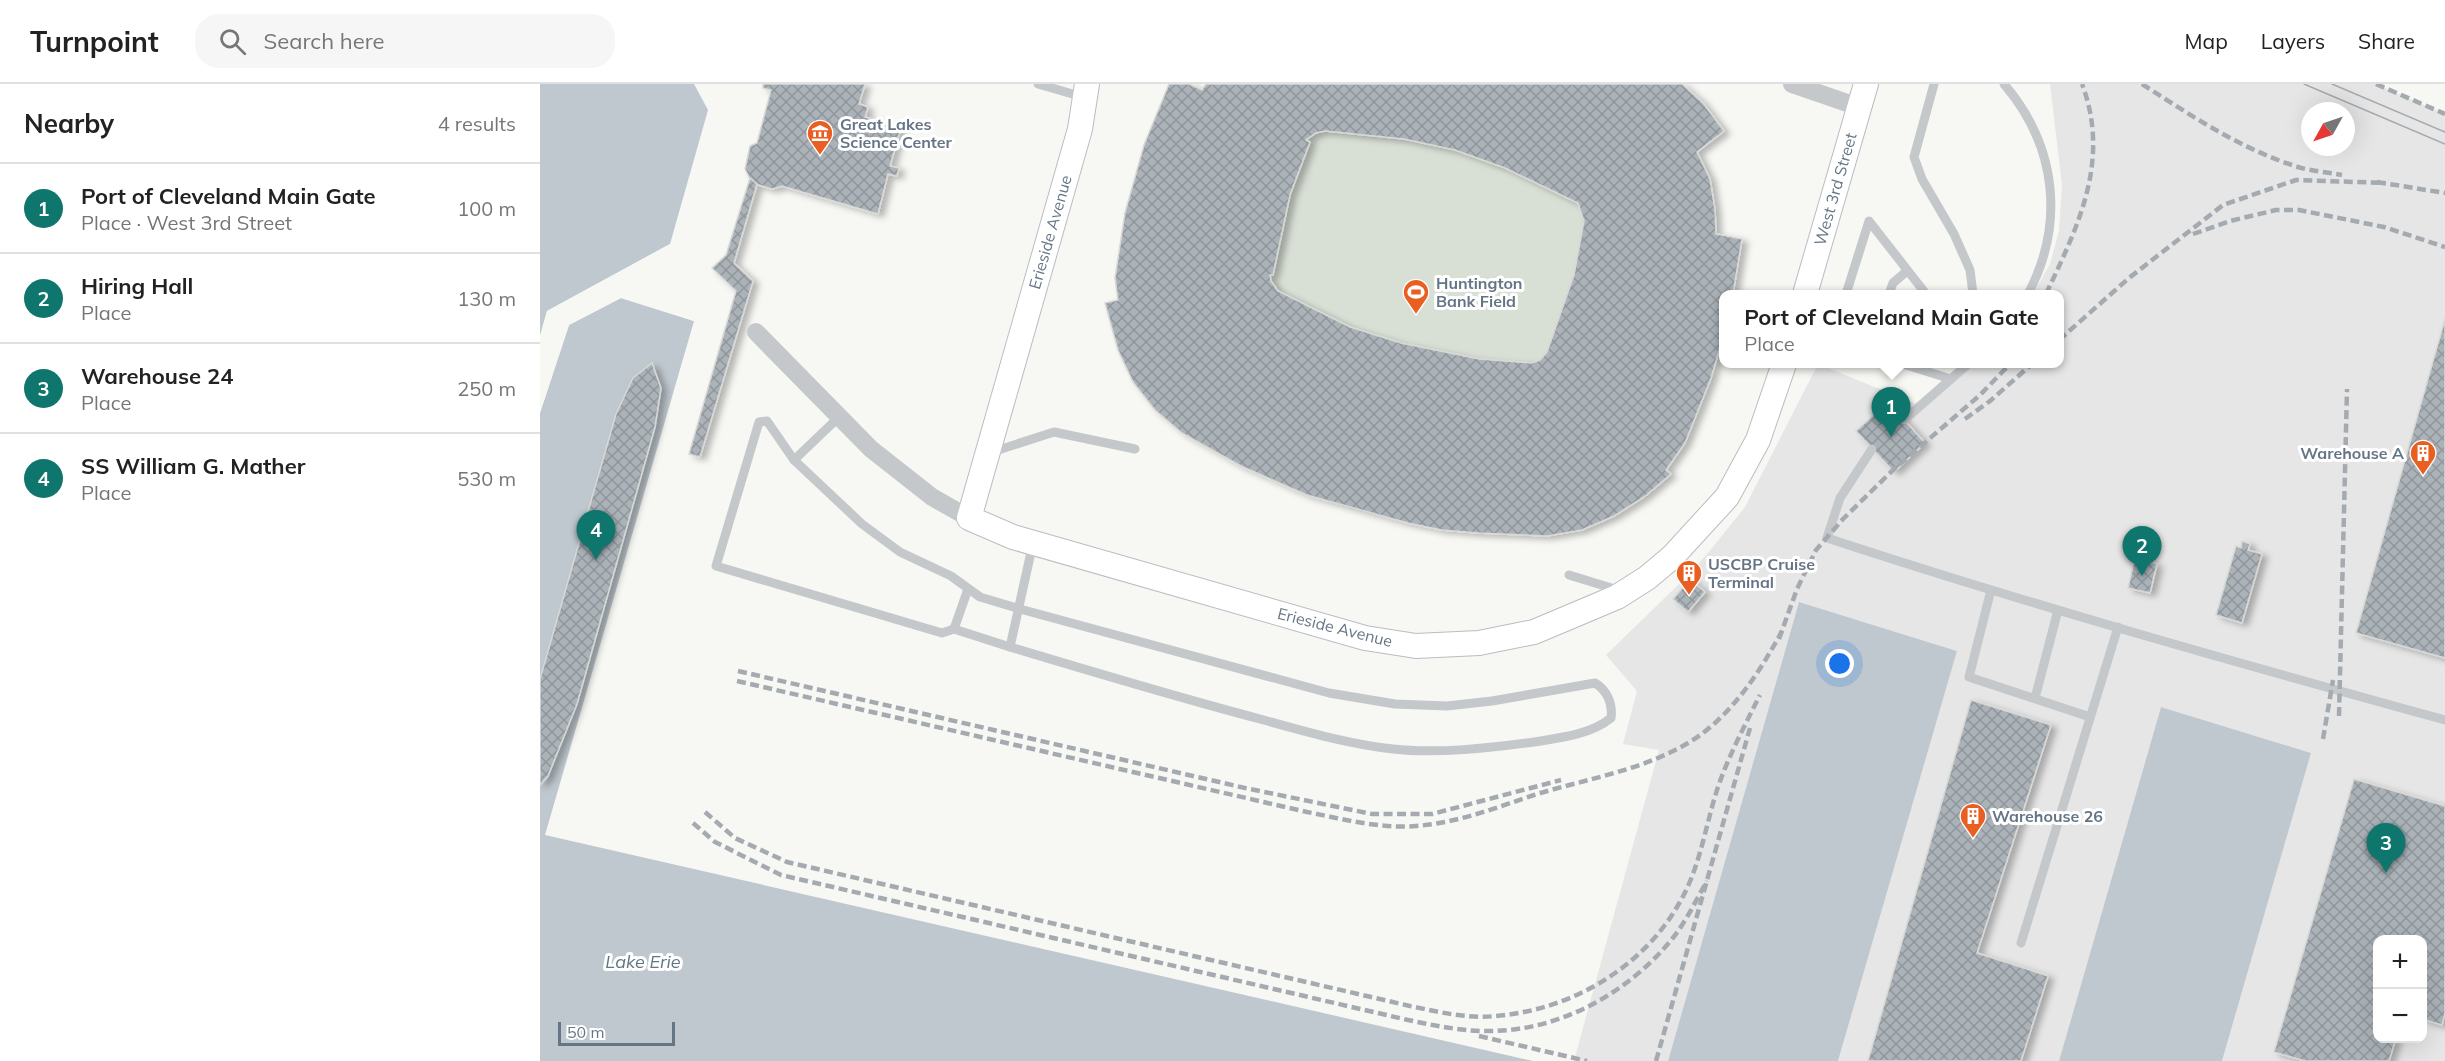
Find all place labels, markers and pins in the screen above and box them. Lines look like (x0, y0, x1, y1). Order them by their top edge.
place label: Great Lakes Science Center (840, 114, 953, 152)
museum icon: Great Lakes Science Center (805, 118, 835, 156)
place label: Huntington Bank Field (1436, 273, 1523, 311)
sports icon: Huntington Bank Field (1401, 277, 1431, 315)
pin: 1 (1872, 388, 1910, 437)
building icon: Warehouse A (2408, 438, 2438, 476)
place label: Warehouse A (2300, 443, 2404, 463)
pin: 4 (576, 510, 616, 560)
pin: 2 (2122, 526, 2162, 576)
place label: USCBP Cruise Terminal (1708, 554, 1815, 592)
building icon: USCBP Cruise Terminal (1674, 558, 1704, 596)
building icon: Warehouse 26 (1958, 801, 1988, 839)
place label: Warehouse 26 (1992, 806, 2103, 826)
pin: 3 (2366, 824, 2406, 873)

